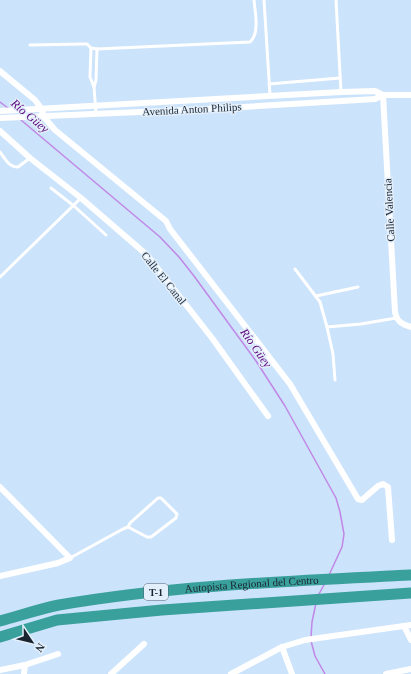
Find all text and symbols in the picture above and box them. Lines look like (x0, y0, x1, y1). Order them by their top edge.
water label: Río Güey (8, 96, 52, 136)
street label: Avenida Anton Philips (142, 100, 242, 118)
street label: Calle Valencia (381, 178, 397, 242)
street label: Calle El Canal (139, 249, 189, 307)
water label: Río Güey (237, 325, 275, 371)
street label: Autopista Regional del Centro (184, 574, 319, 595)
road number: T-1 (144, 584, 168, 600)
north arrow (12, 622, 52, 662)
text: N (33, 641, 47, 654)

